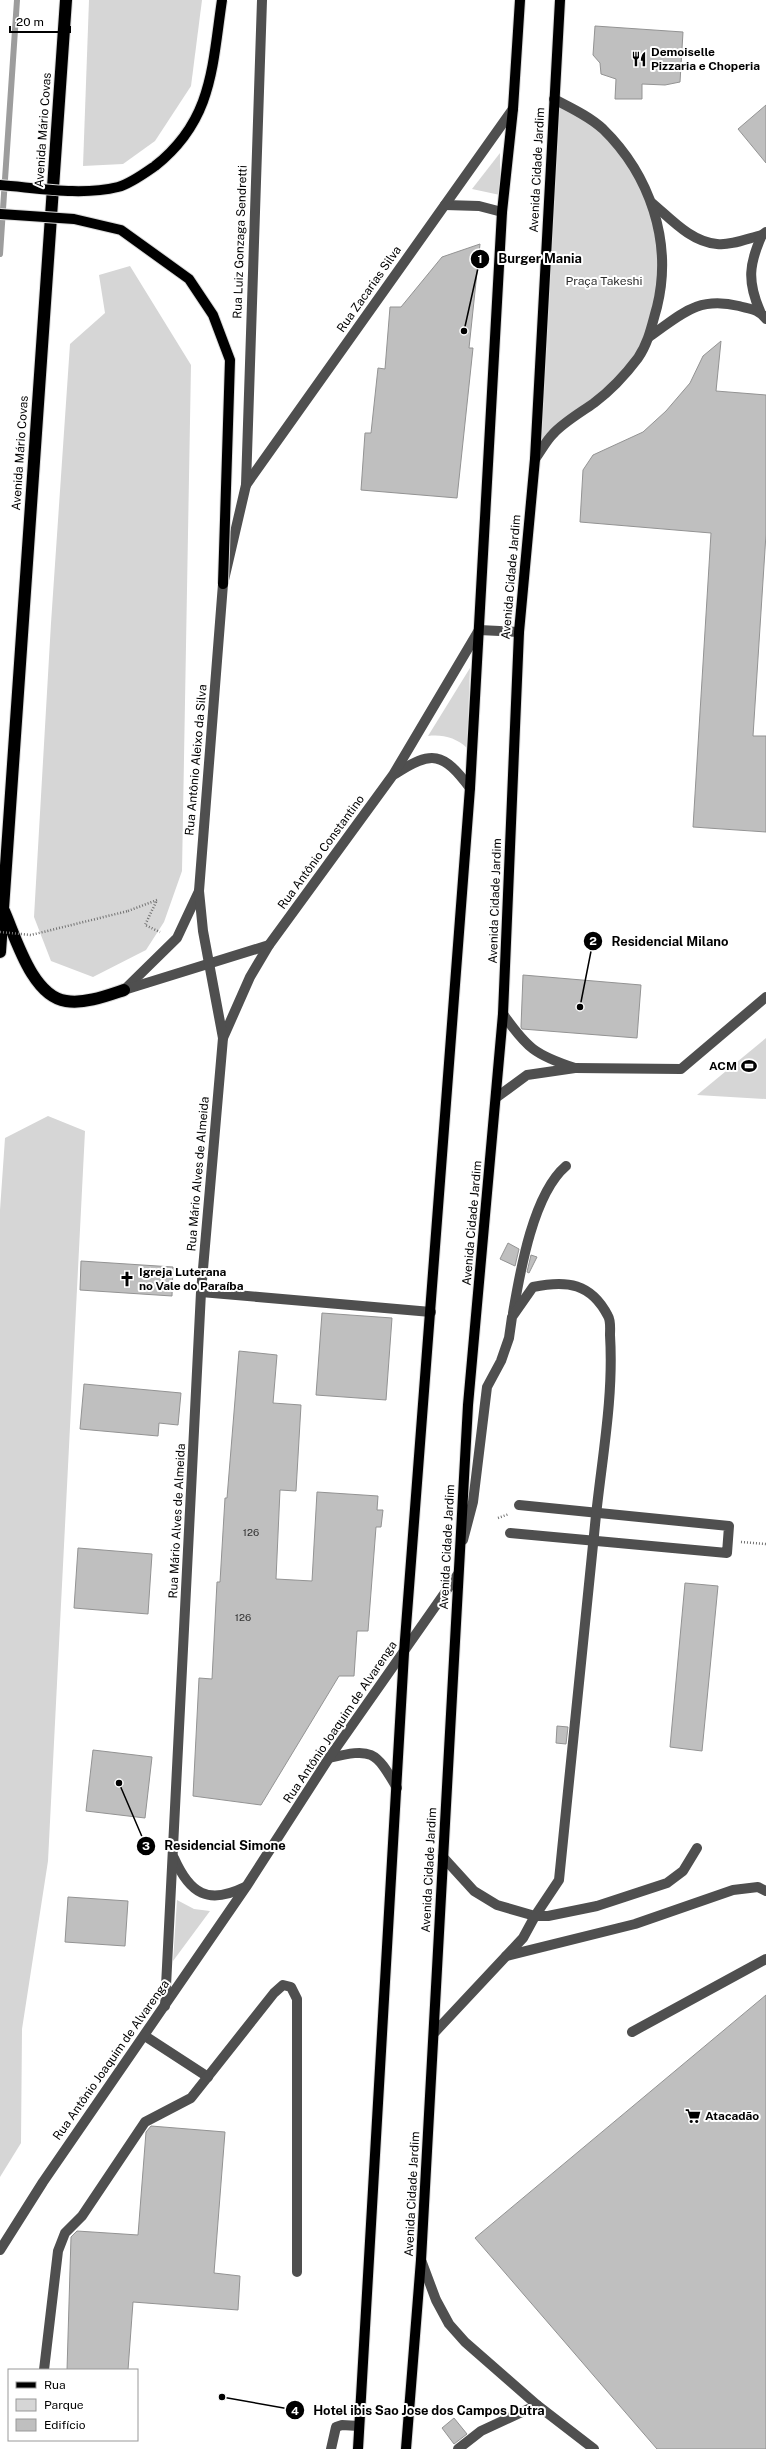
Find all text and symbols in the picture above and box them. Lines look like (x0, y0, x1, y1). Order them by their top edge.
scale bar (10, 8, 70, 34)
text: 20 m (16, 15, 44, 29)
place label: Demoiselle Pizzaria e Choperia (651, 45, 760, 73)
restaurant icon: Demoiselle Pizzaria e Choperia (630, 50, 648, 68)
street label: Avenida Mário Covas (32, 72, 54, 188)
street label: Avenida Cidade Jardim (527, 107, 547, 233)
street label: Rua Luiz Gonzaga Sendretti (230, 165, 250, 319)
street label: Rua Zacarias Silva (334, 243, 404, 335)
callout: Burger Mania (470, 246, 590, 271)
text: Burger Mania (498, 251, 582, 266)
text: 1 (477, 252, 483, 266)
park label: Praça Takeshi (566, 274, 643, 288)
street label: Avenida Mário Covas (9, 395, 31, 511)
street label: Avenida Cidade Jardim (499, 514, 523, 640)
street label: Rua Antônio Aleixo da Silva (182, 684, 210, 836)
street label: Rua Antônio Constantino (275, 792, 367, 912)
street label: Avenida Cidade Jardim (486, 838, 504, 964)
callout: Residencial Milano (583, 929, 736, 954)
text: 2 (589, 934, 597, 948)
text: Residencial Milano (611, 934, 729, 949)
sports icon: ACM (740, 1057, 758, 1075)
place label: ACM (709, 1059, 737, 1073)
street label: Rua Mário Alves de Almeida (184, 1096, 212, 1252)
street label: Avenida Cidade Jardim (460, 1160, 484, 1286)
place label: Igreja Luterana no Vale do Paraíba (139, 1265, 244, 1293)
church icon: Igreja Luterana no Vale do Paraíba (118, 1270, 136, 1288)
street label: Rua Mário Alves de Almeida (166, 1443, 188, 1599)
street label: Avenida Cidade Jardim (437, 1484, 457, 1610)
house number: 126 (243, 1526, 259, 1538)
house number: 126 (235, 1611, 251, 1623)
street label: Rua Antônio Joaquim de Alvarenga (280, 1638, 400, 1806)
street label: Avenida Cidade Jardim (419, 1807, 439, 1933)
callout: Residencial Simone (136, 1833, 293, 1858)
text: Residencial Simone (164, 1838, 286, 1853)
text: 3 (142, 1839, 150, 1853)
street label: Rua Antônio Joaquim de Alvarenga (50, 1977, 172, 2143)
supermarket icon: Atacadão (684, 2107, 702, 2125)
place label: Atacadão (705, 2109, 759, 2123)
street label: Avenida Cidade Jardim (402, 2131, 422, 2257)
legend (8, 2369, 138, 2441)
text: Rua (44, 2378, 66, 2392)
text: Parque (44, 2398, 84, 2412)
callout: Hotel ibis Sao Jose dos Campos Dutra (285, 2398, 553, 2423)
text: Hotel ibis Sao Jose dos Campos Dutra (313, 2403, 545, 2418)
text: 4 (291, 2404, 299, 2418)
text: Edifício (44, 2418, 86, 2432)

